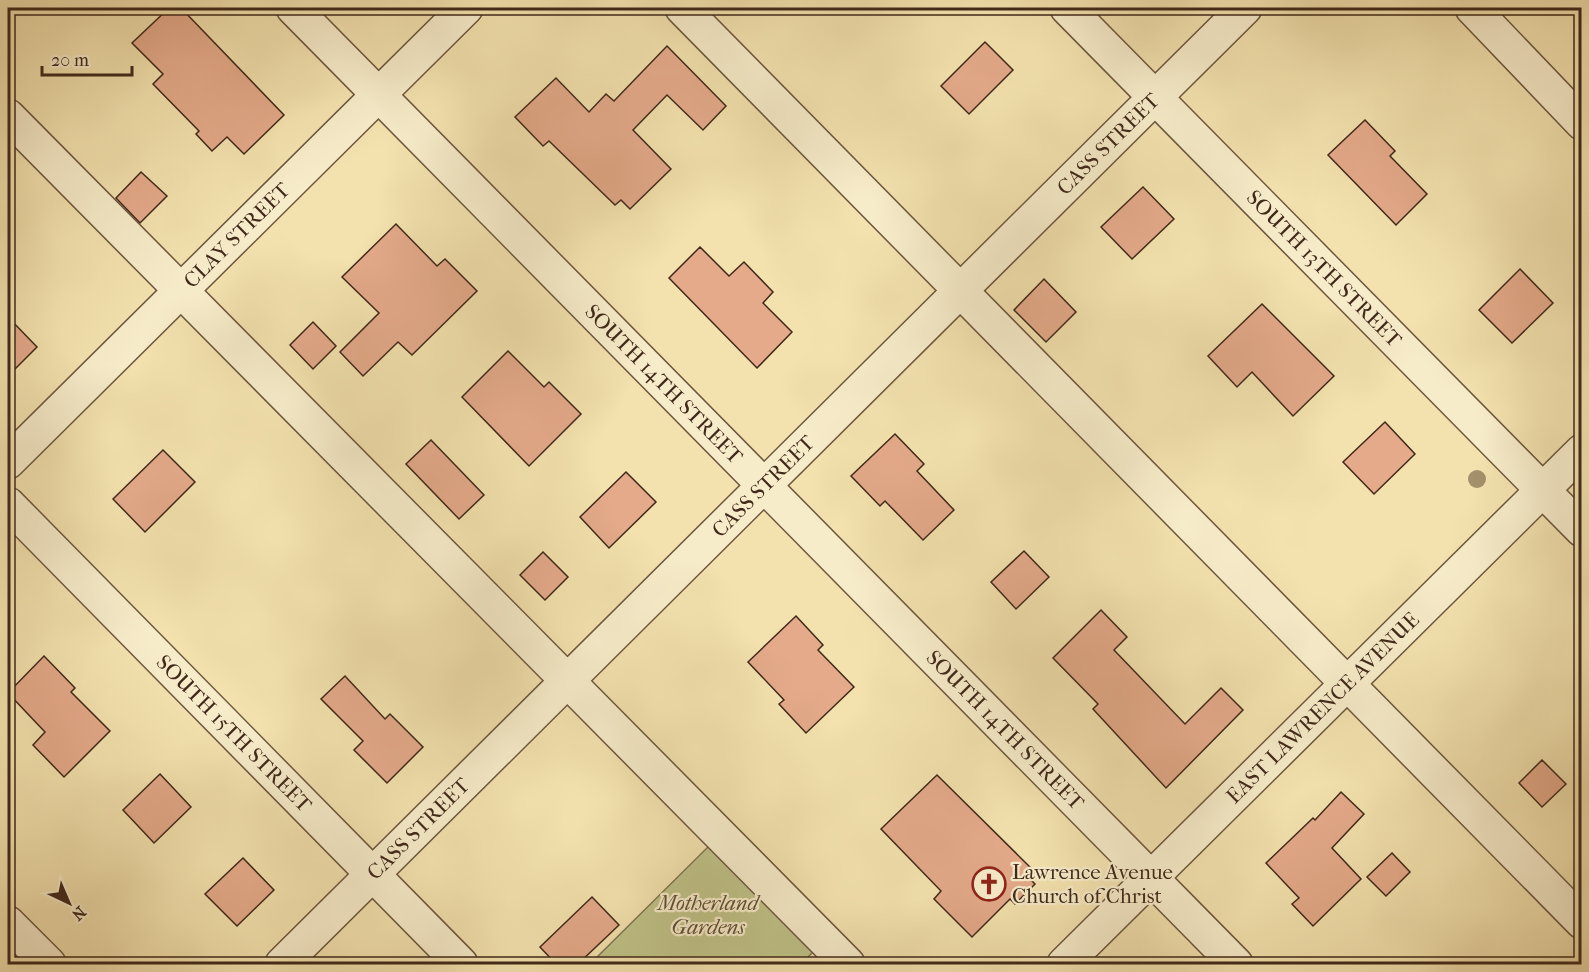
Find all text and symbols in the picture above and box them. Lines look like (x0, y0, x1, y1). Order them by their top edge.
scale bar (42, 39, 132, 77)
text: 20 m (51, 50, 89, 71)
street label: CASS STREET (1052, 88, 1165, 200)
street label: CLAY STREET (179, 177, 295, 293)
street label: SOUTH 13TH STREET (1242, 185, 1407, 352)
street label: SOUTH 14TH STREET (580, 299, 748, 469)
street label: CASS STREET (707, 430, 820, 542)
street label: EAST LAWRENCE AVENUE (1221, 607, 1424, 808)
street label: SOUTH 14TH STREET (921, 645, 1089, 815)
street label: SOUTH 15TH STREET (151, 650, 317, 817)
street label: CASS STREET (362, 772, 475, 884)
place label: Lawrence Avenue Church of Christ (1012, 860, 1173, 908)
church icon: Lawrence Avenue Church of Christ (971, 866, 1007, 902)
north arrow (39, 873, 99, 933)
park label: Motherland Gardens (656, 891, 761, 939)
text: N (67, 902, 90, 925)

